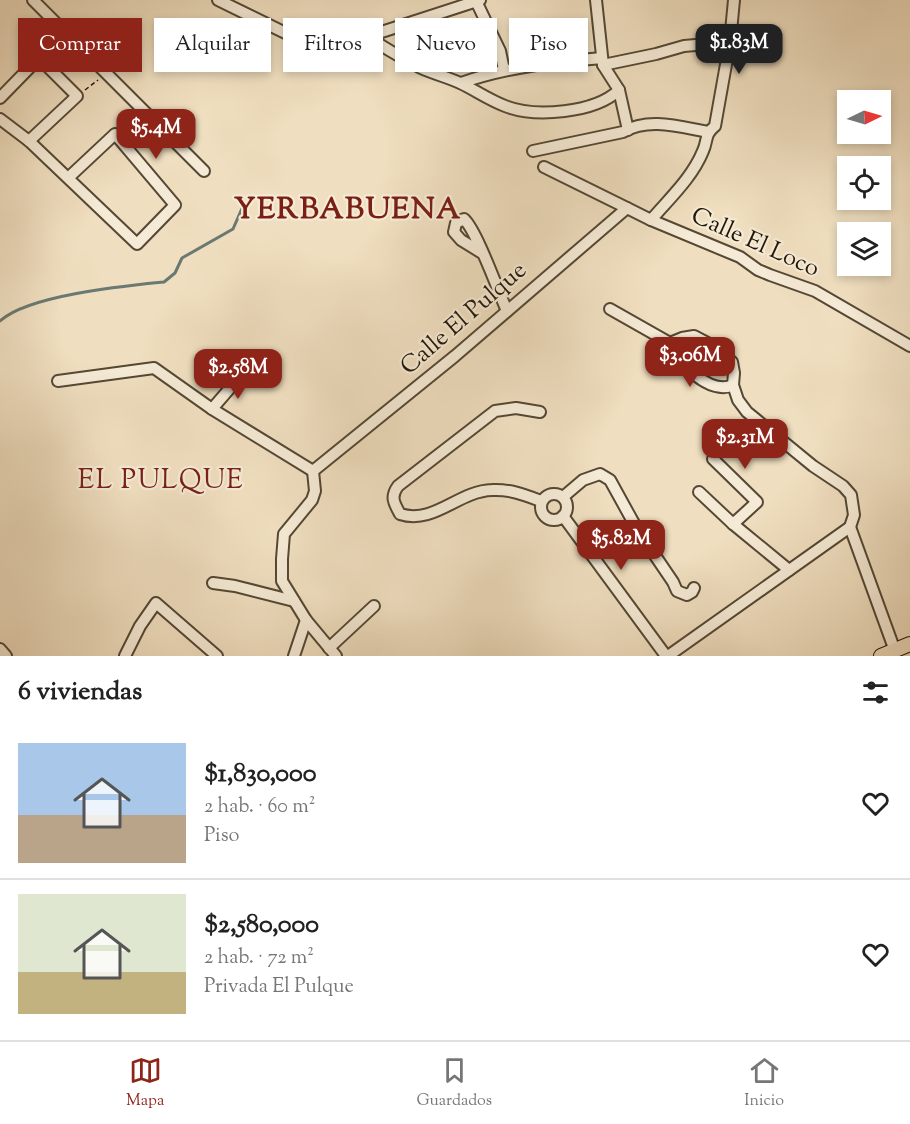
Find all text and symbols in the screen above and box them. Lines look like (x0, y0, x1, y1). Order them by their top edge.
chip: Comprar (18, 18, 142, 72)
chip: Alquilar (154, 18, 271, 72)
chip: Filtros (283, 18, 383, 72)
chip: Nuevo (395, 18, 497, 72)
chip: Piso (509, 18, 588, 72)
pin: $1.83M (690, 24, 788, 75)
text: $1.83M (710, 29, 768, 58)
north arrow (837, 90, 891, 144)
map controls (837, 90, 891, 276)
pin: $5.4M (114, 109, 198, 160)
text: $5.4M (131, 114, 182, 143)
button: locate (837, 156, 891, 210)
district label: YERBABUENA (234, 189, 462, 232)
street label: Calle El Loco (685, 200, 825, 286)
button: layers (837, 222, 891, 276)
street label: Calle El Pulque (393, 255, 535, 383)
pin: $3.06M (641, 337, 739, 388)
text: $3.06M (659, 342, 721, 371)
pin: $2.58M (189, 349, 287, 400)
text: $2.58M (208, 354, 268, 383)
pin: $2.31M (696, 419, 794, 470)
text: $2.31M (716, 424, 774, 453)
district label: EL PULQUE (78, 462, 244, 501)
pin: $5.82M (572, 520, 670, 571)
text: $5.82M (591, 525, 651, 554)
text: 6 viviendas (18, 674, 142, 711)
icon: filters (859, 676, 892, 709)
text: $1,830,000 (204, 756, 317, 793)
icon: home (66, 767, 138, 839)
icon: heart (859, 787, 892, 820)
text: 2 hab. · 60 m² (204, 793, 315, 822)
text: Piso (204, 822, 239, 851)
text: $2,580,000 (204, 907, 319, 944)
icon: home (66, 918, 138, 990)
icon: heart (859, 938, 892, 971)
text: 2 hab. · 72 m² (204, 944, 314, 973)
text: Privada El Pulque (204, 973, 354, 1002)
tab: Mapa (126, 1054, 164, 1113)
tab: Guardados (416, 1054, 492, 1113)
tab: Inicio (744, 1054, 784, 1113)

